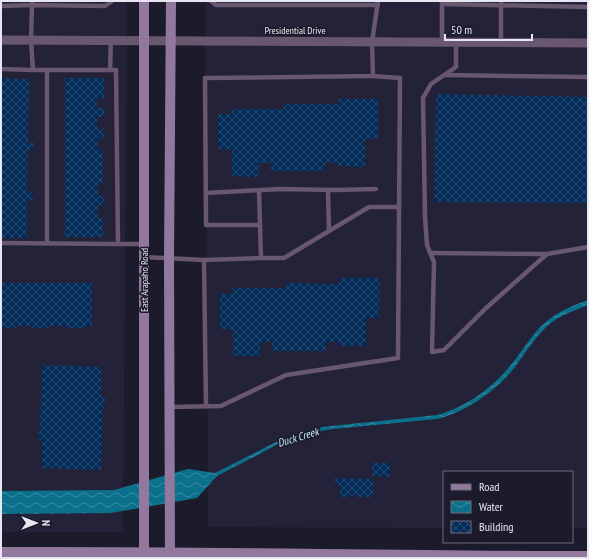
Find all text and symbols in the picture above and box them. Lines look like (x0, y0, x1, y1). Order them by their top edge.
scale bar (445, 16, 532, 42)
text: 50 m (451, 22, 472, 37)
street label: Presidential Drive (264, 24, 326, 37)
street label: East Arapaho Road (138, 248, 151, 312)
water label: Duck Creek (276, 424, 322, 450)
legend (443, 471, 573, 543)
text: Road (479, 479, 499, 494)
text: Water (479, 499, 504, 514)
north arrow (16, 503, 56, 543)
text: Building (479, 519, 514, 534)
text: N (39, 520, 53, 526)

